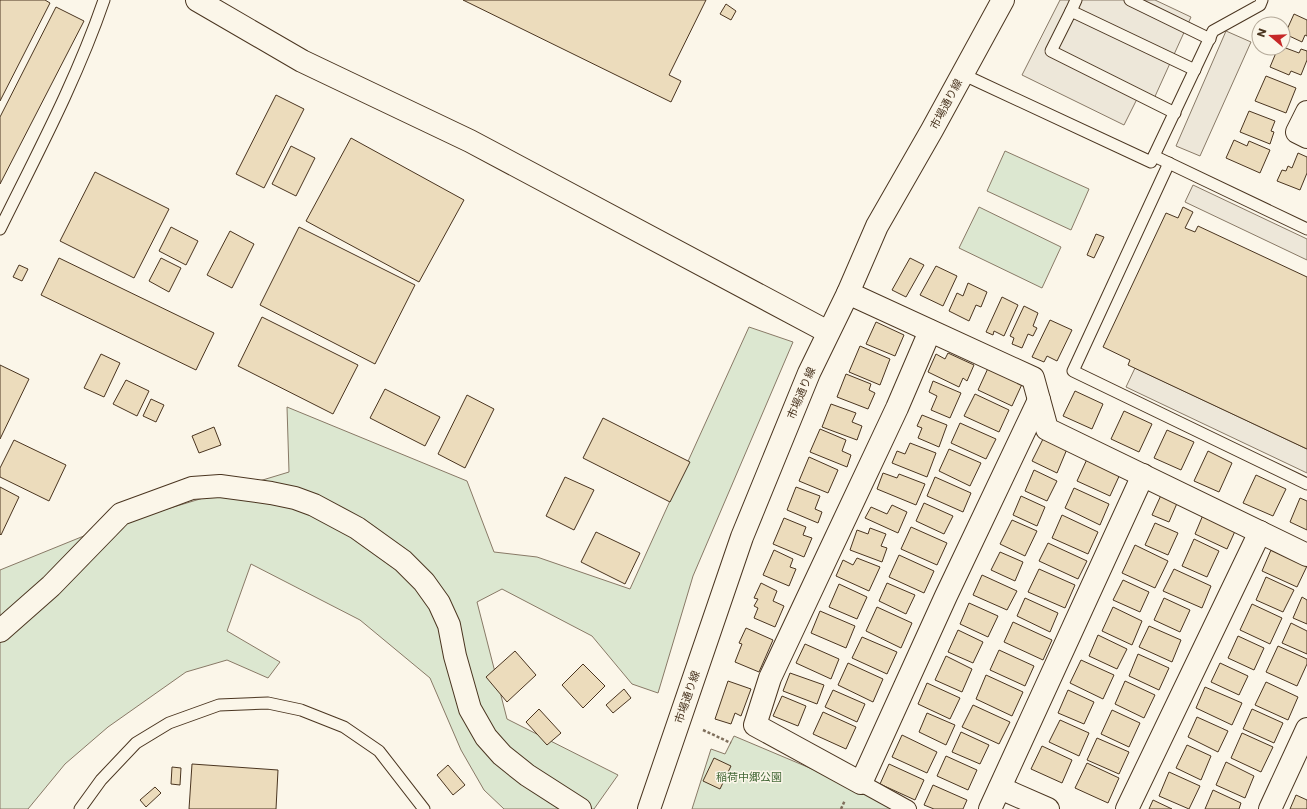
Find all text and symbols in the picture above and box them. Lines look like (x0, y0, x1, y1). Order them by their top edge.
north arrow (1251, 16, 1291, 56)
text: N (1253, 26, 1270, 39)
street label: 市場通り線 (926, 76, 966, 132)
street label: 市場通り線 (783, 365, 819, 421)
street label: 市場通り線 (670, 668, 704, 726)
park label: 稲荷中郷公園 (716, 769, 782, 785)

